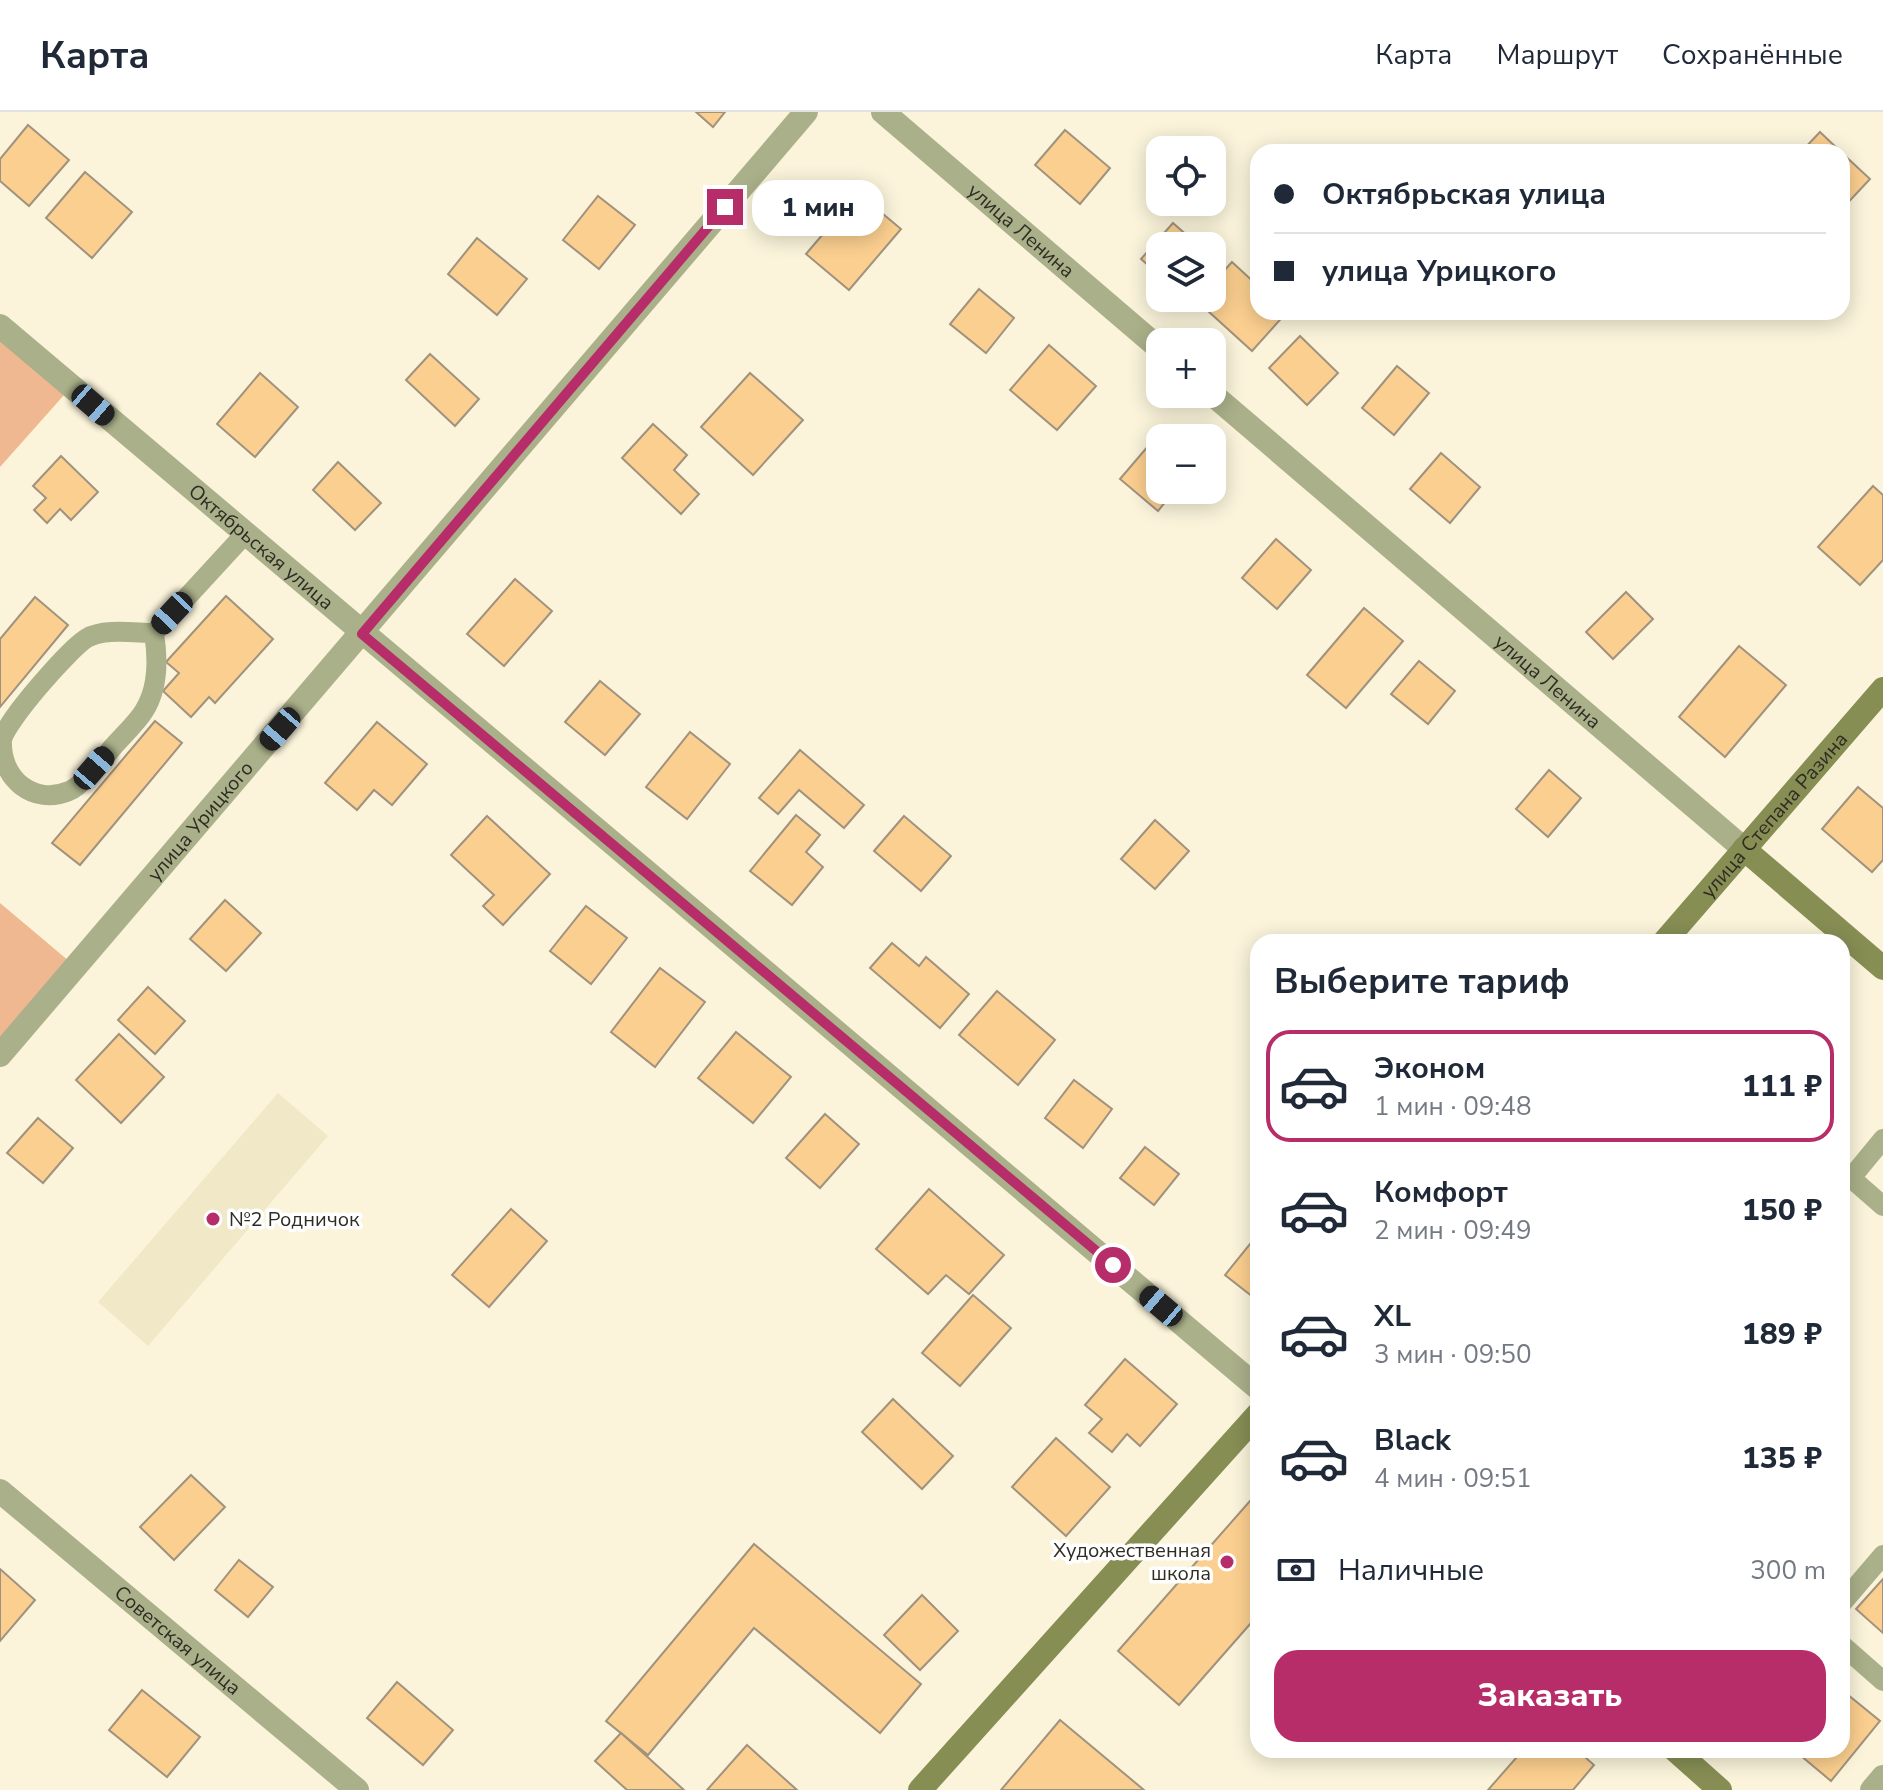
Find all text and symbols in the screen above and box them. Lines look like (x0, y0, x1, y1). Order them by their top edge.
text: Карта (40, 30, 150, 81)
text: Карта (1375, 36, 1452, 74)
text: Маршрут (1496, 36, 1618, 74)
text: Сохранённые (1662, 36, 1843, 74)
map controls (1146, 136, 1226, 504)
button: locate (1146, 136, 1226, 216)
text: Октябрьская улица (1322, 174, 1606, 215)
street label: улица Ленина (962, 177, 1080, 284)
callout: 1 мин (753, 179, 885, 235)
route end (707, 189, 743, 225)
text: 1 мин (781, 190, 855, 225)
button: layers (1146, 232, 1226, 312)
text: улица Урицкого (1322, 251, 1556, 292)
button: + (1146, 328, 1226, 408)
car (67, 380, 119, 430)
button: − (1146, 424, 1226, 504)
street label: Октябрьская улица (183, 478, 340, 616)
car (147, 587, 197, 639)
street label: улица Ленина (1489, 628, 1607, 735)
car (255, 703, 305, 755)
street label: улица Степана Разина (1694, 726, 1853, 904)
car (69, 742, 119, 794)
street label: улица Урицкого (141, 755, 259, 887)
text: Выберите тариф (1274, 957, 1570, 1006)
text: Эконом (1374, 1048, 1485, 1089)
icon: car (1278, 1050, 1350, 1122)
text: 111 ₽ (1742, 1066, 1822, 1107)
text: 1 мин · 09:48 (1374, 1089, 1531, 1124)
text: Комфорт (1374, 1172, 1508, 1213)
icon: car (1278, 1174, 1350, 1246)
text: 150 ₽ (1742, 1190, 1822, 1231)
place label: №2 Родничок (229, 1206, 360, 1233)
marker: №2 Родничок (204, 1210, 222, 1228)
text: 2 мин · 09:49 (1374, 1213, 1531, 1248)
route start (1095, 1247, 1131, 1283)
car (1135, 1281, 1187, 1331)
text: XL (1374, 1296, 1411, 1337)
icon: car (1278, 1298, 1350, 1370)
text: 189 ₽ (1742, 1314, 1822, 1355)
text: 3 мин · 09:50 (1374, 1337, 1531, 1372)
text: Black (1374, 1420, 1451, 1461)
icon: car (1278, 1422, 1350, 1494)
text: 135 ₽ (1742, 1438, 1822, 1479)
text: 4 мин · 09:51 (1374, 1461, 1531, 1496)
place label: Художественная школа (1053, 1537, 1211, 1587)
icon: cash (1274, 1548, 1318, 1592)
text: Наличные (1338, 1550, 1484, 1591)
marker: Художественная школа (1218, 1553, 1236, 1571)
text: 300 m (1750, 1553, 1826, 1588)
street label: Советская улица (109, 1579, 247, 1701)
button: Заказать (1274, 1650, 1826, 1742)

